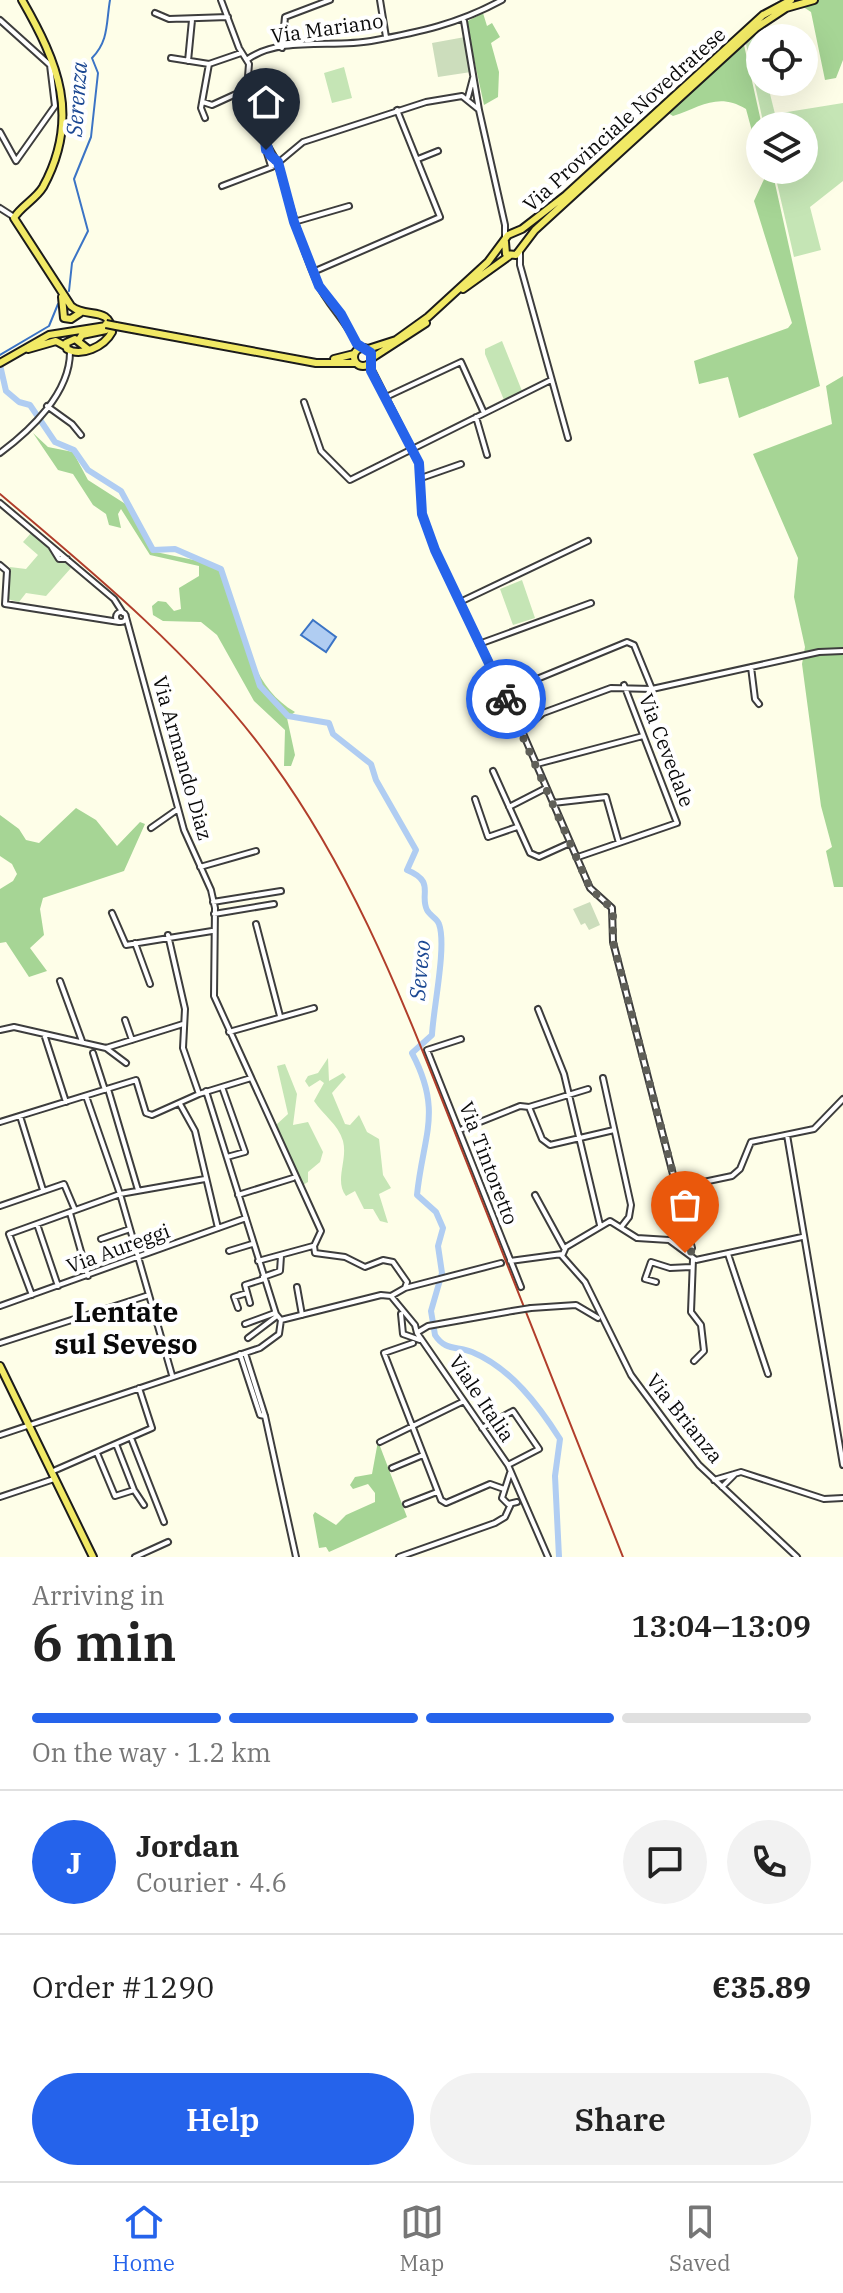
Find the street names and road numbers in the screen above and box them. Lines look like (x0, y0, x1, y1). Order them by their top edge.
street label: Via Mariano (269, 7, 385, 49)
street label: Via Provinciale Novedratese (517, 21, 731, 217)
street label: Via Armando Diaz (147, 673, 219, 843)
street label: Via Cevedale (633, 689, 701, 811)
street label: Via Tintoretto (453, 1097, 525, 1229)
street label: Via Aureggi (63, 1217, 173, 1279)
street label: Viale Italia (443, 1349, 521, 1447)
street label: Via Brianza (640, 1368, 730, 1469)

